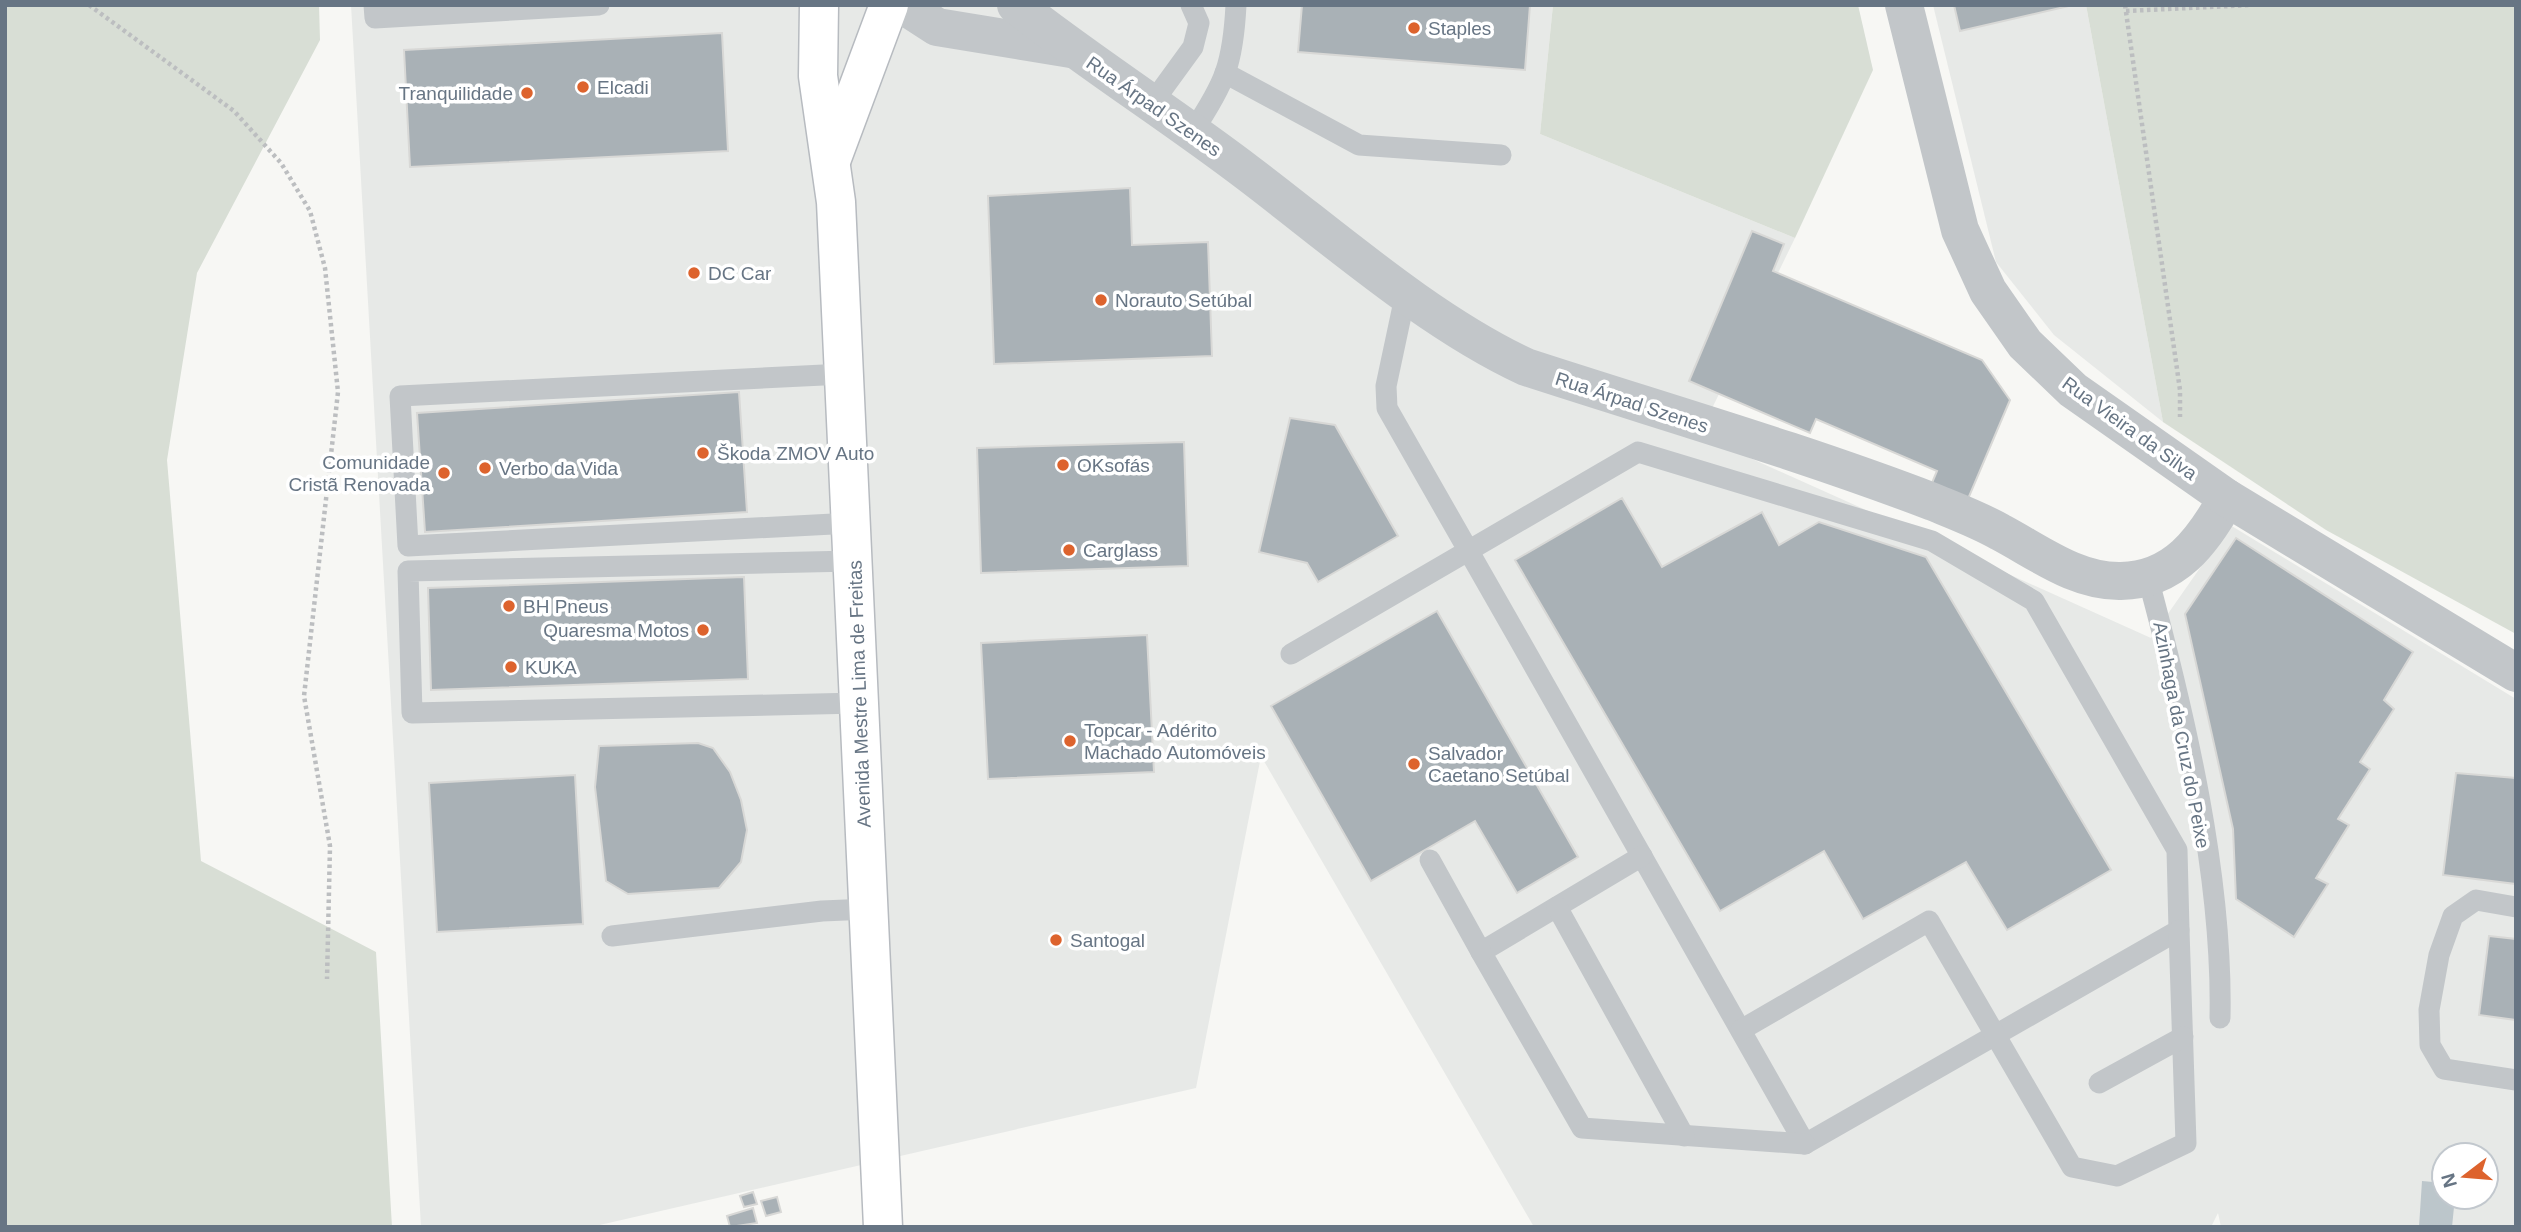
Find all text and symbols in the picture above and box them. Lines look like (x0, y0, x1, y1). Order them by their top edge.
place label: Staples (1428, 18, 1491, 39)
marker: Staples (1406, 20, 1422, 36)
street label: Rua Árpad Szenes (1082, 52, 1225, 161)
place label: Elcadi (597, 77, 649, 98)
marker: Elcadi (575, 79, 591, 95)
place label: Tranquilidade (399, 83, 513, 104)
marker: Tranquilidade (519, 85, 535, 101)
place label: DC Car (708, 263, 772, 284)
marker: DC Car (686, 265, 702, 281)
place label: Norauto Setúbal (1115, 290, 1252, 311)
marker: Norauto Setúbal (1093, 292, 1109, 308)
street label: Rua Árpad Szenes (1553, 368, 1711, 437)
street label: Rua Vieira da Silva (2058, 373, 2201, 485)
place label: Škoda ZMOV Auto (717, 443, 874, 464)
marker: Škoda ZMOV Auto (695, 445, 711, 461)
place label: Comunidade Cristã Renovada (288, 452, 430, 495)
place label: OKsofás (1077, 455, 1150, 476)
marker: OKsofás (1055, 457, 1071, 473)
place label: Verbo da Vida (499, 458, 618, 479)
marker: Verbo da Vida (477, 460, 493, 476)
marker: Comunidade Cristã Renovada (436, 465, 452, 481)
place label: Carglass (1083, 540, 1158, 561)
marker: Carglass (1061, 542, 1077, 558)
street label: Avenida Mestre Lima de Freitas (844, 560, 875, 828)
place label: BH Pneus (523, 596, 609, 617)
marker: BH Pneus (501, 598, 517, 614)
place label: Quaresma Motos (543, 620, 689, 641)
street label: Azinhaga da Cruz do Peixe (2149, 620, 2214, 850)
marker: Quaresma Motos (695, 622, 711, 638)
place label: KUKA (525, 657, 577, 678)
marker: KUKA (503, 659, 519, 675)
place label: Topcar - Adérito Machado Automóveis (1084, 720, 1266, 763)
marker: Topcar - Adérito Machado Automóveis (1062, 733, 1078, 749)
place label: Salvador Caetano Setúbal (1428, 743, 1570, 786)
marker: Salvador Caetano Setúbal (1406, 756, 1422, 772)
place label: Santogal (1070, 930, 1145, 951)
marker: Santogal (1048, 932, 1064, 948)
north arrow (2430, 1141, 2500, 1211)
text: N (2437, 1171, 2461, 1190)

